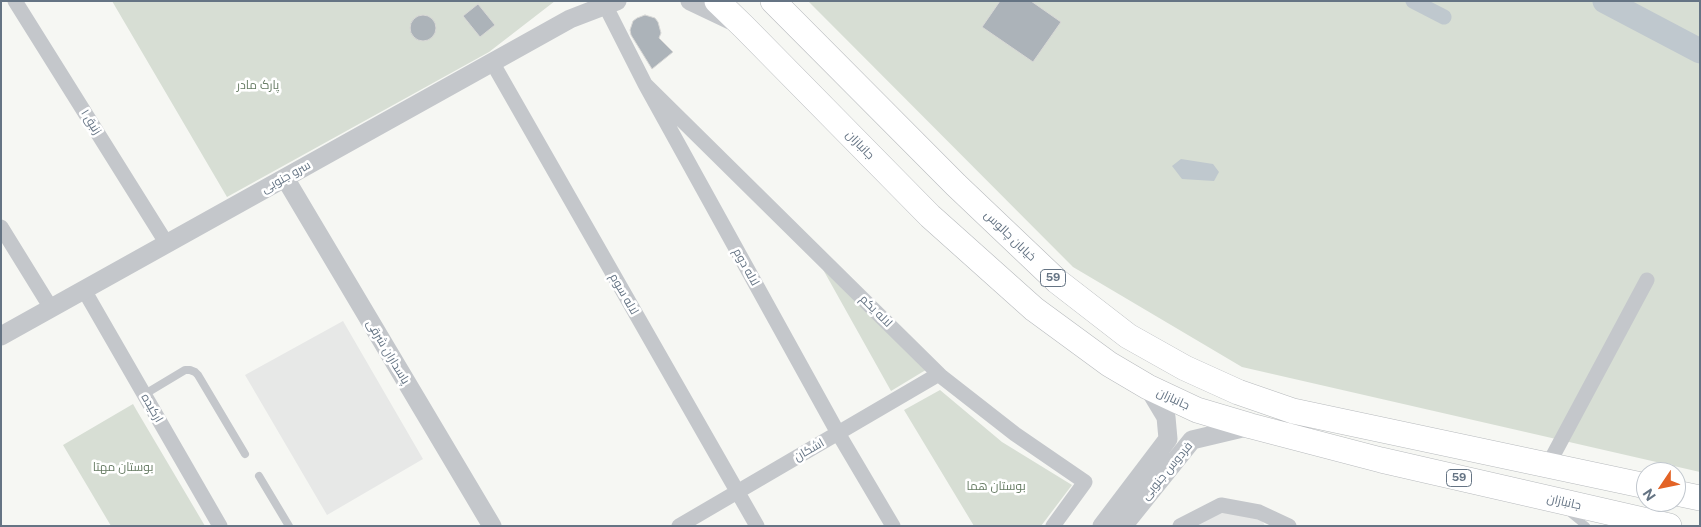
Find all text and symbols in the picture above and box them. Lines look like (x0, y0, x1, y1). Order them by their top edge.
park label: پارک مادر (237, 78, 279, 92)
street label: زنبق ۱ (78, 107, 104, 137)
street label: جانبازان (843, 127, 877, 163)
street label: سرو جنوبی (259, 158, 313, 196)
street label: خیابان چالوس (981, 208, 1039, 264)
street label: لاله دوم (730, 246, 762, 288)
road number: 59 (1040, 270, 1066, 286)
street label: لاله سوم (606, 271, 642, 317)
street label: لاله یکم (857, 292, 895, 330)
street label: پاسداران شرقی (363, 317, 413, 387)
street label: جانبازان (1154, 385, 1192, 413)
street label: ارکیده (138, 391, 166, 425)
street label: اشکان (791, 436, 827, 464)
street label: فردوس جنوبی (1138, 439, 1196, 503)
park label: بوستان مهتا (93, 460, 153, 474)
north arrow (1636, 462, 1686, 512)
road number: 59 (1446, 469, 1472, 486)
park label: بوستان هما (966, 479, 1026, 493)
text: N (1640, 486, 1659, 504)
street label: جانبازان (1545, 491, 1583, 513)

